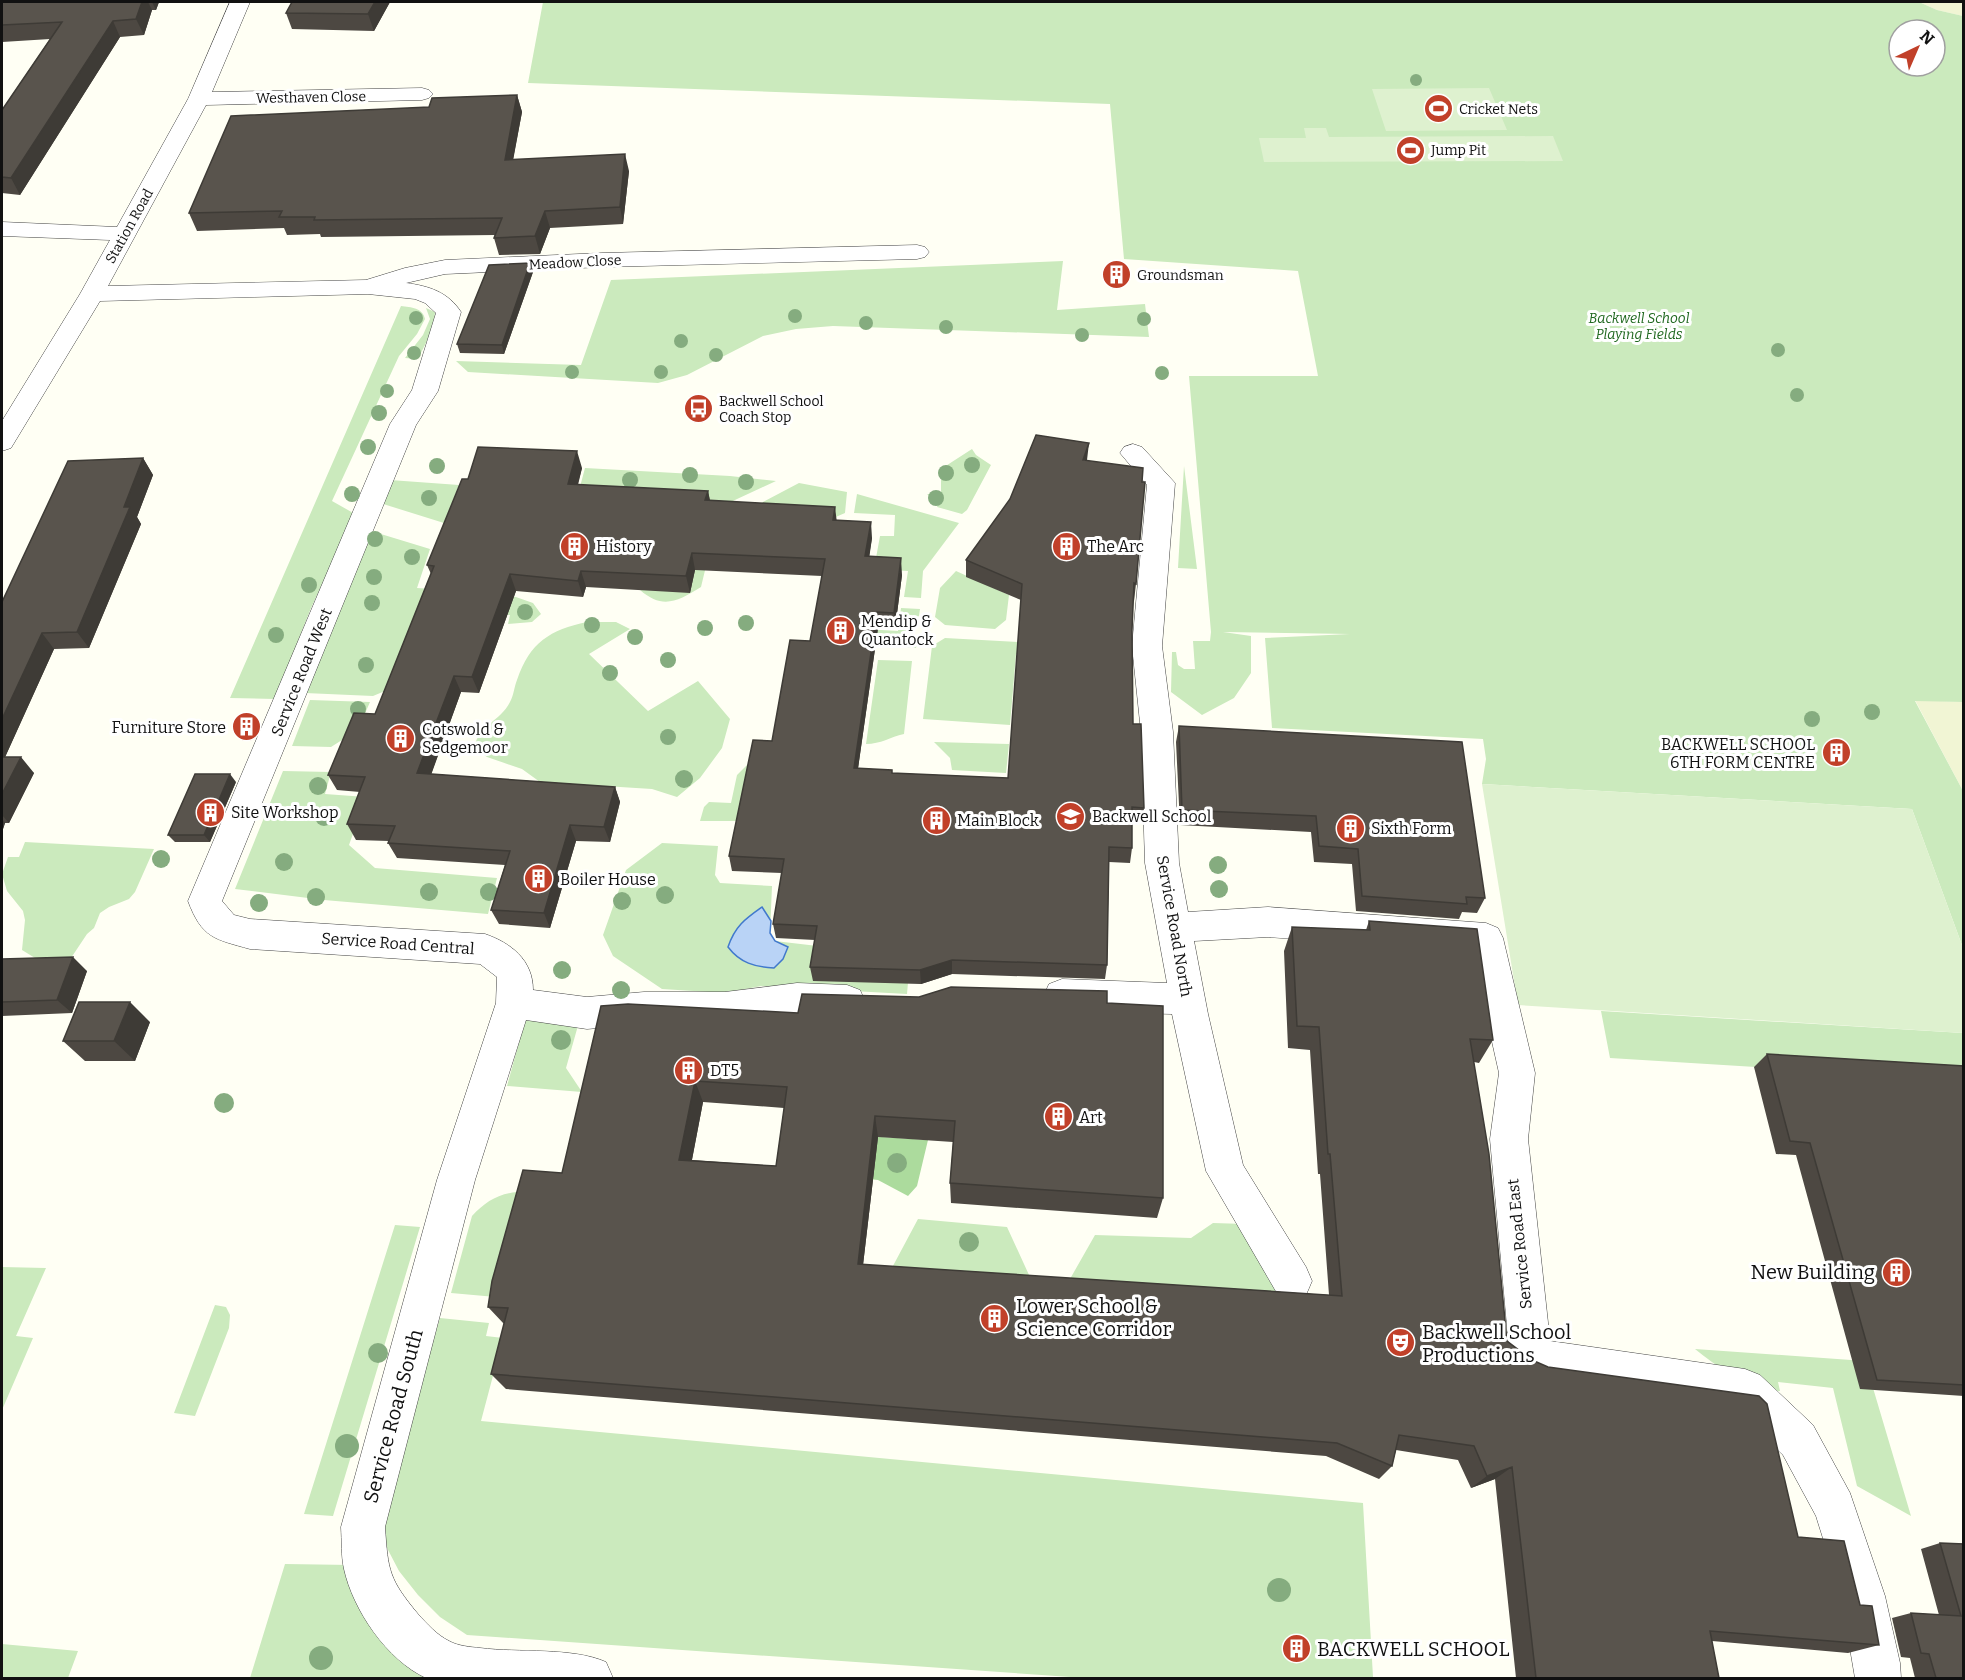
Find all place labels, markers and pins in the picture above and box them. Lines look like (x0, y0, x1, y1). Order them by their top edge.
sports icon: Cricket Nets (1422, 93, 1454, 125)
place label: Cricket Nets (1459, 101, 1538, 118)
sports icon: Jump Pit (1394, 134, 1426, 166)
place label: Jump Pit (1430, 142, 1486, 159)
building icon: Groundsman (1100, 259, 1132, 291)
place label: Groundsman (1137, 267, 1224, 284)
bus stop icon: Backwell School Coach Stop (682, 393, 714, 425)
place label: Backwell School Coach Stop (719, 393, 823, 426)
building icon: History (559, 530, 591, 562)
building icon: The Arc (1050, 530, 1082, 562)
place label: History (596, 537, 652, 556)
place label: The Arc (1087, 537, 1144, 556)
place label: Mendip & Quantock (861, 612, 933, 649)
building icon: Mendip & Quantock (824, 614, 856, 646)
building icon: Furniture Store (231, 711, 263, 743)
place label: Furniture Store (112, 718, 226, 737)
place label: Cotswold & Sedgemoor (422, 720, 508, 757)
building icon: Cotswold & Sedgemoor (385, 722, 417, 754)
place label: BACKWELL SCHOOL 6TH FORM CENTRE (1661, 735, 1815, 772)
building icon: BACKWELL SCHOOL 6TH FORM CENTRE (1820, 737, 1852, 769)
building icon: Site Workshop (194, 796, 226, 828)
school or university icon: Backwell School (1055, 800, 1087, 832)
place label: Site Workshop (231, 803, 339, 822)
building icon: Main Block (920, 804, 952, 836)
place label: Backwell School (1092, 807, 1212, 826)
place label: Main Block (957, 811, 1039, 830)
building icon: Sixth Form (1334, 812, 1366, 844)
place label: Sixth Form (1371, 819, 1452, 838)
building icon: Boiler House (523, 863, 555, 895)
place label: Boiler House (560, 870, 656, 889)
building icon: DT5 (673, 1054, 705, 1086)
place label: DT5 (710, 1061, 739, 1080)
building icon: Art (1042, 1101, 1074, 1133)
place label: Art (1079, 1108, 1103, 1127)
building icon: New Building (1880, 1256, 1912, 1288)
place label: New Building (1751, 1260, 1875, 1284)
place label: Lower School & Science Corridor (1016, 1294, 1171, 1341)
building icon: Lower School & Science Corridor (979, 1302, 1011, 1334)
place label: Backwell School Productions (1422, 1320, 1571, 1367)
theatre icon: Backwell School Productions (1385, 1327, 1417, 1359)
building icon: BACKWELL SCHOOL (1280, 1633, 1312, 1665)
place label: BACKWELL SCHOOL (1317, 1637, 1510, 1661)

